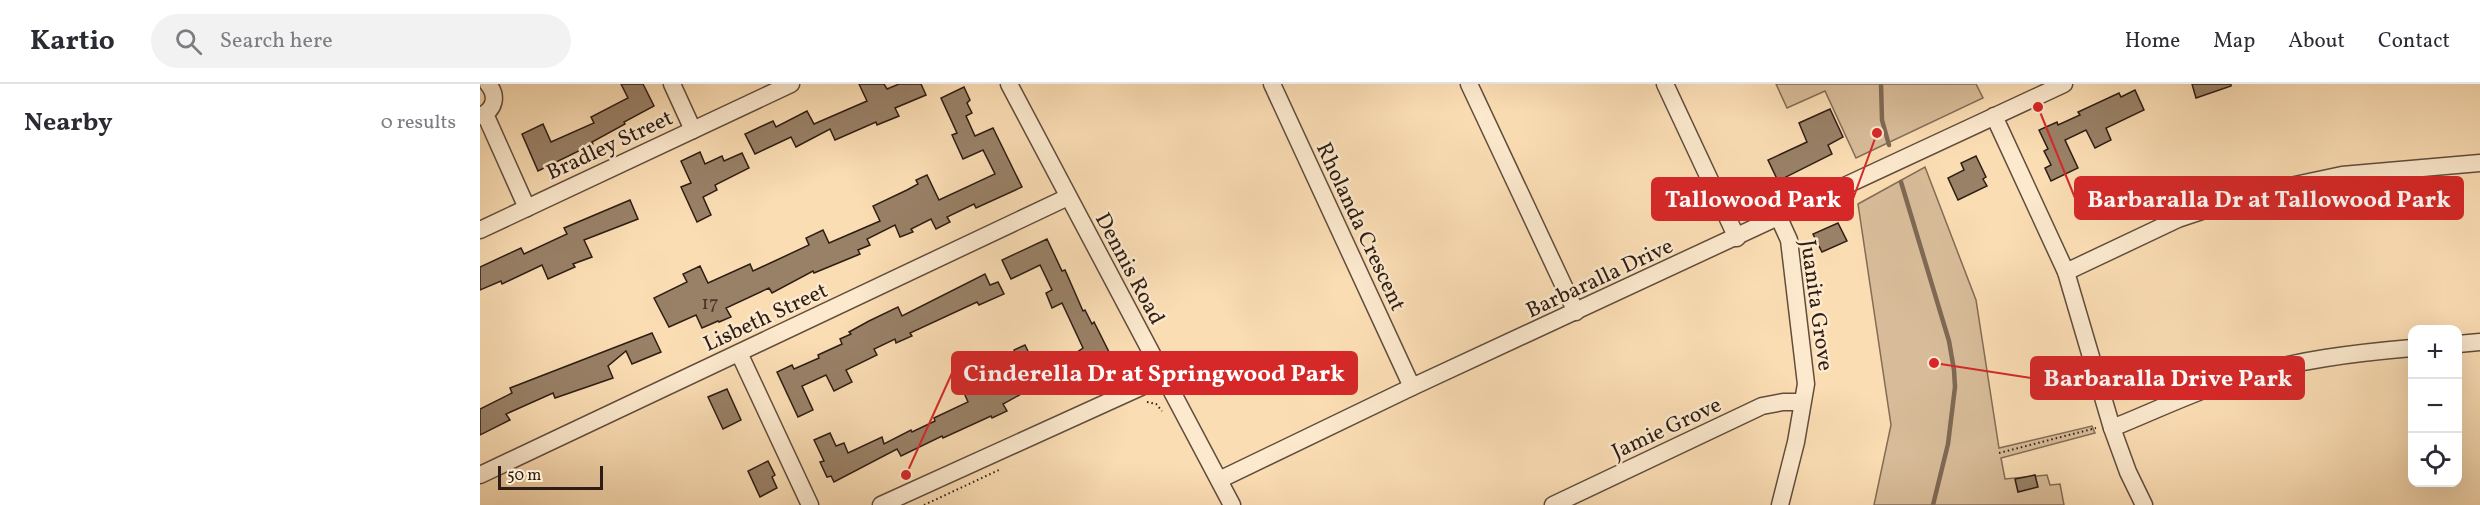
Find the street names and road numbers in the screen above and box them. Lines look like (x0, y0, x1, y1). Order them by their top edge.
street label: Bradley Street (542, 103, 679, 189)
street label: Rholanda Crescent (1307, 138, 1412, 317)
street label: Dennis Road (1086, 208, 1171, 331)
street label: Barbaralla Drive (1521, 232, 1679, 327)
street label: Juanita Grove (1791, 238, 1840, 373)
street label: Lisbeth Street (699, 276, 833, 361)
street label: Jamie Grove (1607, 390, 1727, 468)

